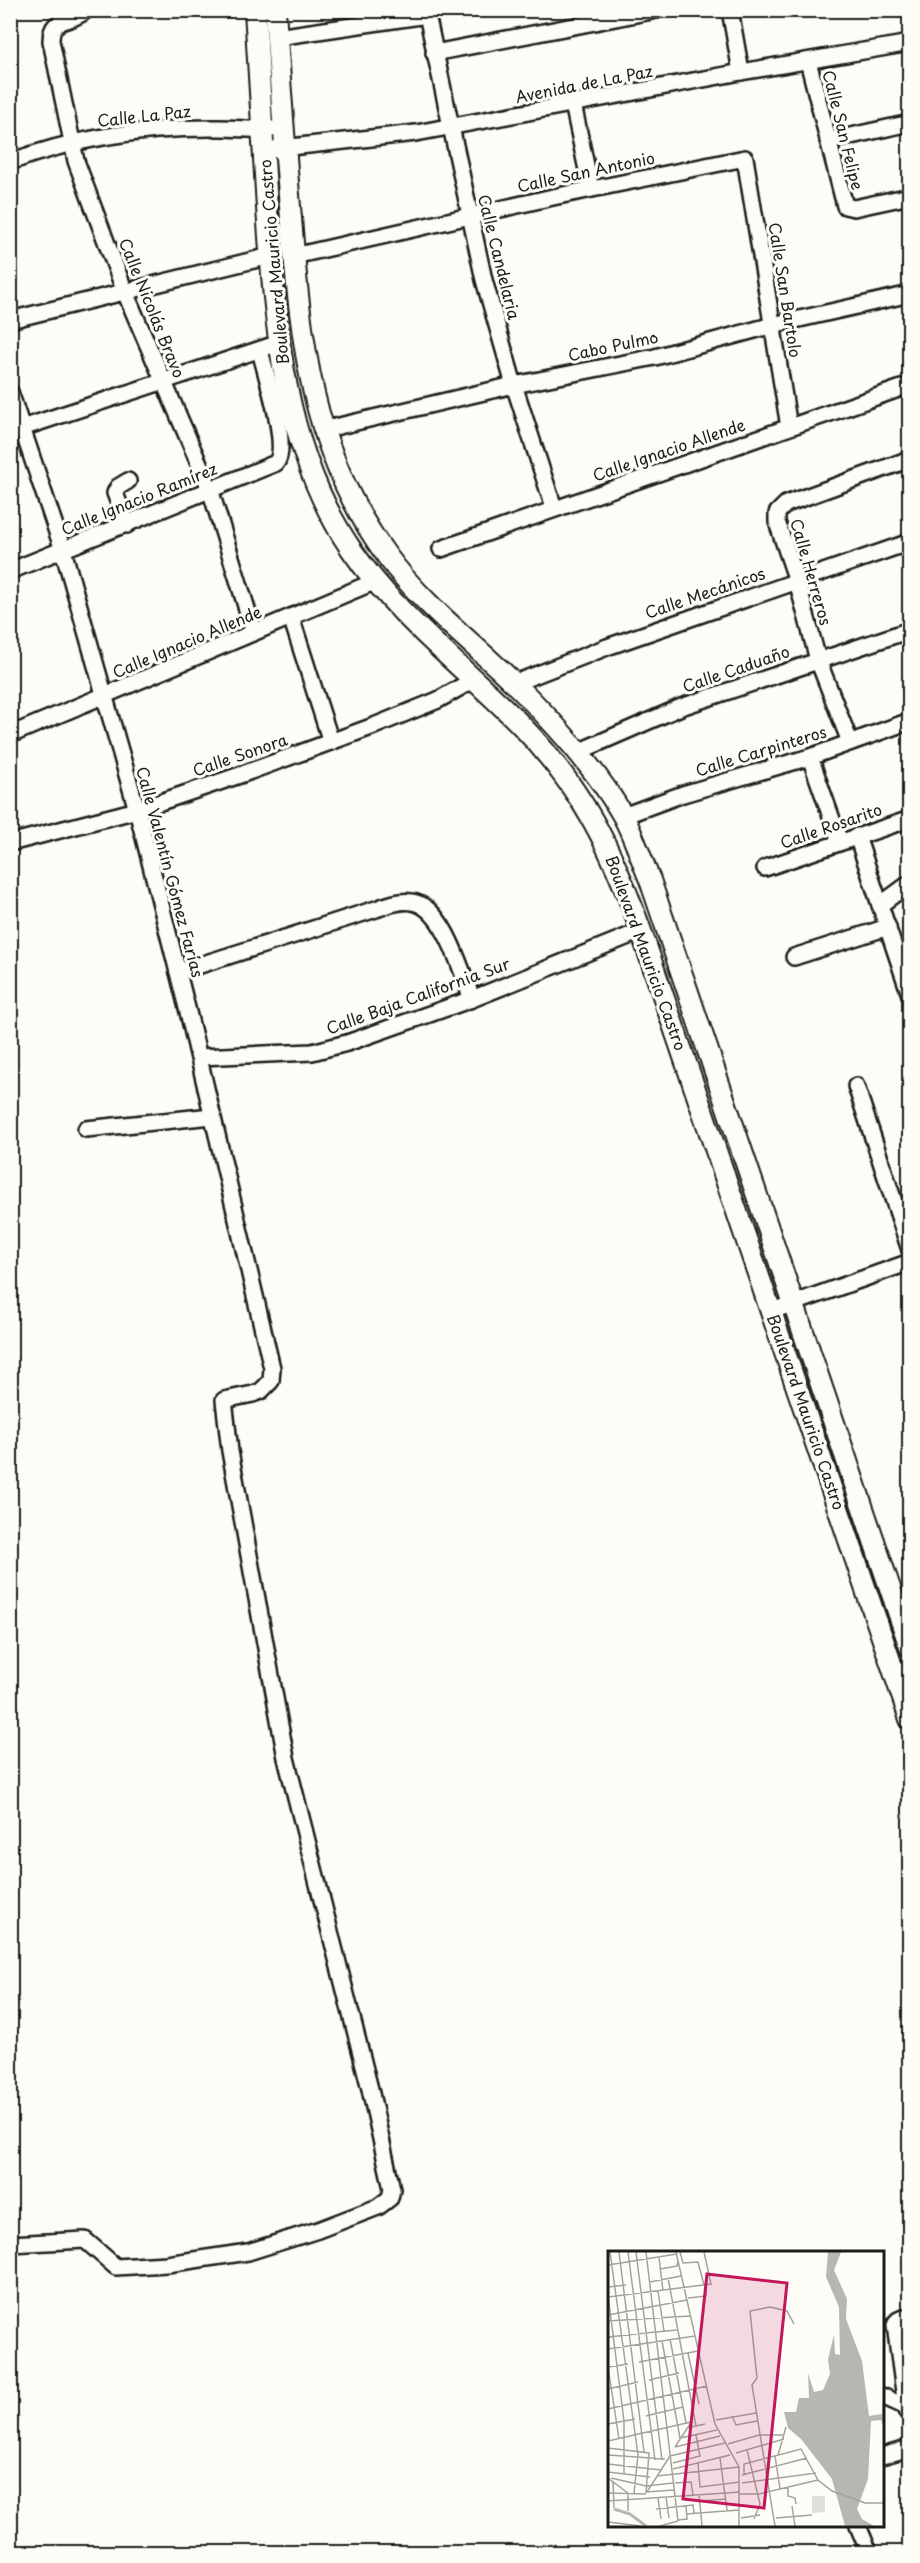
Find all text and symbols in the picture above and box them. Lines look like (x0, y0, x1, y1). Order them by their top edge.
street label: Avenida de La Paz (513, 58, 655, 108)
street label: Calle San Felipe (818, 67, 870, 192)
street label: Calle La Paz (96, 98, 192, 132)
street label: Calle San Antonio (515, 145, 657, 197)
street label: Boulevard Mauricio Castro (252, 158, 294, 366)
street label: Calle Candelaria (473, 192, 527, 322)
street label: Calle San Bartolo (763, 221, 809, 359)
street label: Calle Nicolás Bravo (114, 234, 192, 381)
street label: Cabo Pulmo (565, 324, 660, 366)
street label: Calle Ignacio Allende (589, 412, 748, 486)
street label: Calle Ignacio Ramírez (57, 456, 221, 540)
street label: Calle Herreros (785, 516, 839, 628)
street label: Calle Mecánicos (641, 560, 768, 624)
street label: Calle Ignacio Allende (108, 599, 265, 683)
street label: Calle Caduaño (679, 638, 793, 698)
street label: Calle Carpinteros (692, 719, 829, 781)
street label: Calle Sonora (189, 727, 291, 782)
street label: Calle Valentín Gómez Farías (131, 764, 211, 980)
street label: Calle Rosarito (776, 796, 885, 854)
street label: Boulevard Mauricio Castro (600, 852, 693, 1054)
street label: Calle Baja California Sur (322, 950, 513, 1039)
street label: Boulevard Mauricio Castro (762, 1310, 852, 1513)
inset map (608, 2251, 884, 2527)

